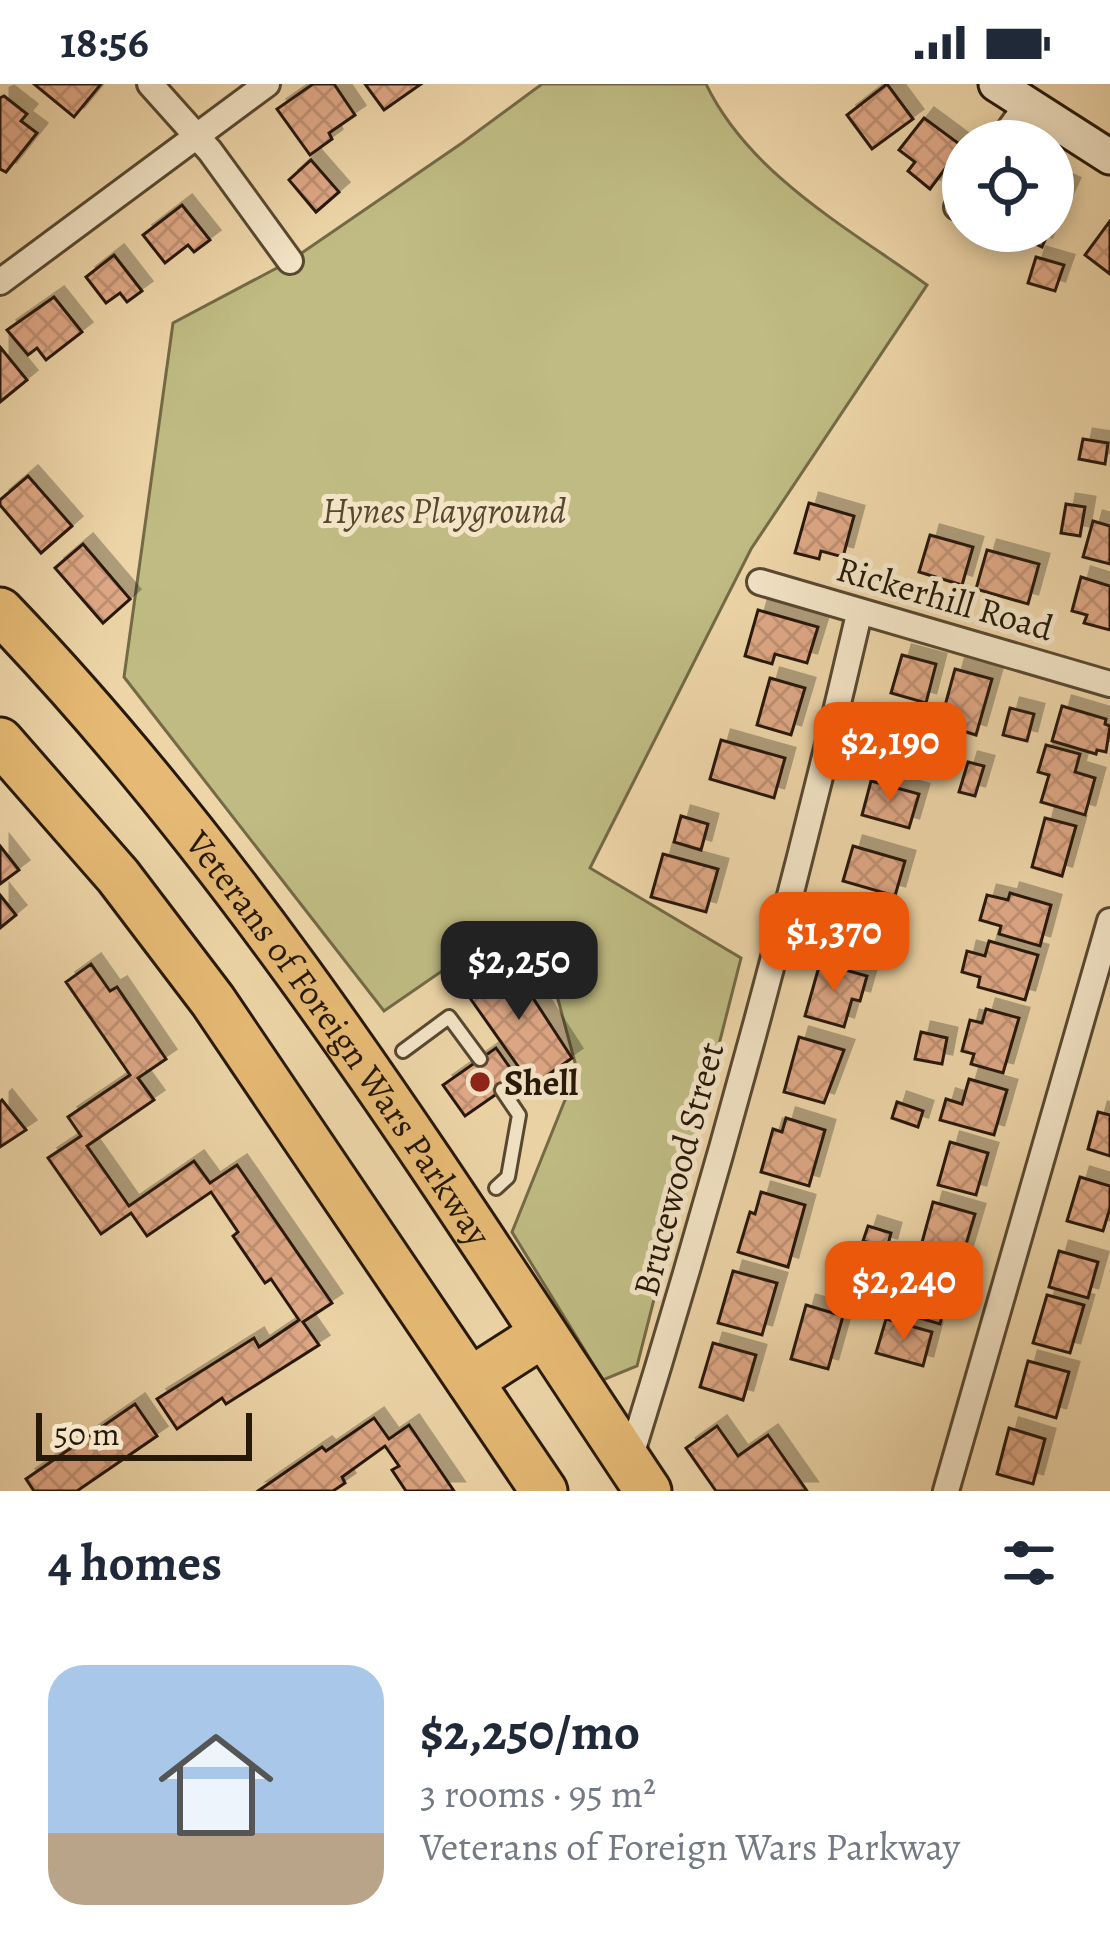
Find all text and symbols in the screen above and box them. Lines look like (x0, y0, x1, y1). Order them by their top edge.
text: 18:56 (60, 11, 149, 73)
map controls (942, 120, 1074, 252)
button: locate (942, 120, 1074, 252)
park label: Hynes Playground (322, 486, 566, 535)
street label: Rickerhill Road (831, 544, 1060, 652)
pin: $2,190 (792, 702, 988, 804)
text: $2,190 (840, 714, 940, 767)
street label: Veterans of Foreign Wars Parkway (174, 819, 504, 1256)
pin: $1,370 (736, 892, 932, 994)
text: $1,370 (786, 904, 882, 957)
pin: $2,250 (421, 921, 617, 1023)
text: $2,250 (468, 933, 570, 986)
street label: Brucewood Street (621, 1037, 735, 1301)
place label: Shell (504, 1058, 579, 1107)
marker: Shell (467, 1069, 493, 1095)
pin: $2,240 (806, 1241, 1002, 1343)
text: $2,240 (852, 1253, 956, 1306)
scale bar (36, 1407, 252, 1460)
text: 50 m (54, 1411, 120, 1456)
text: 4 homes (48, 1528, 222, 1598)
icon: filters (996, 1530, 1062, 1596)
text: $2,250/mo (420, 1697, 640, 1767)
icon: home (144, 1713, 288, 1857)
text: 3 rooms · 95 m² (420, 1767, 656, 1820)
text: Veterans of Foreign Wars Parkway (420, 1820, 960, 1873)

